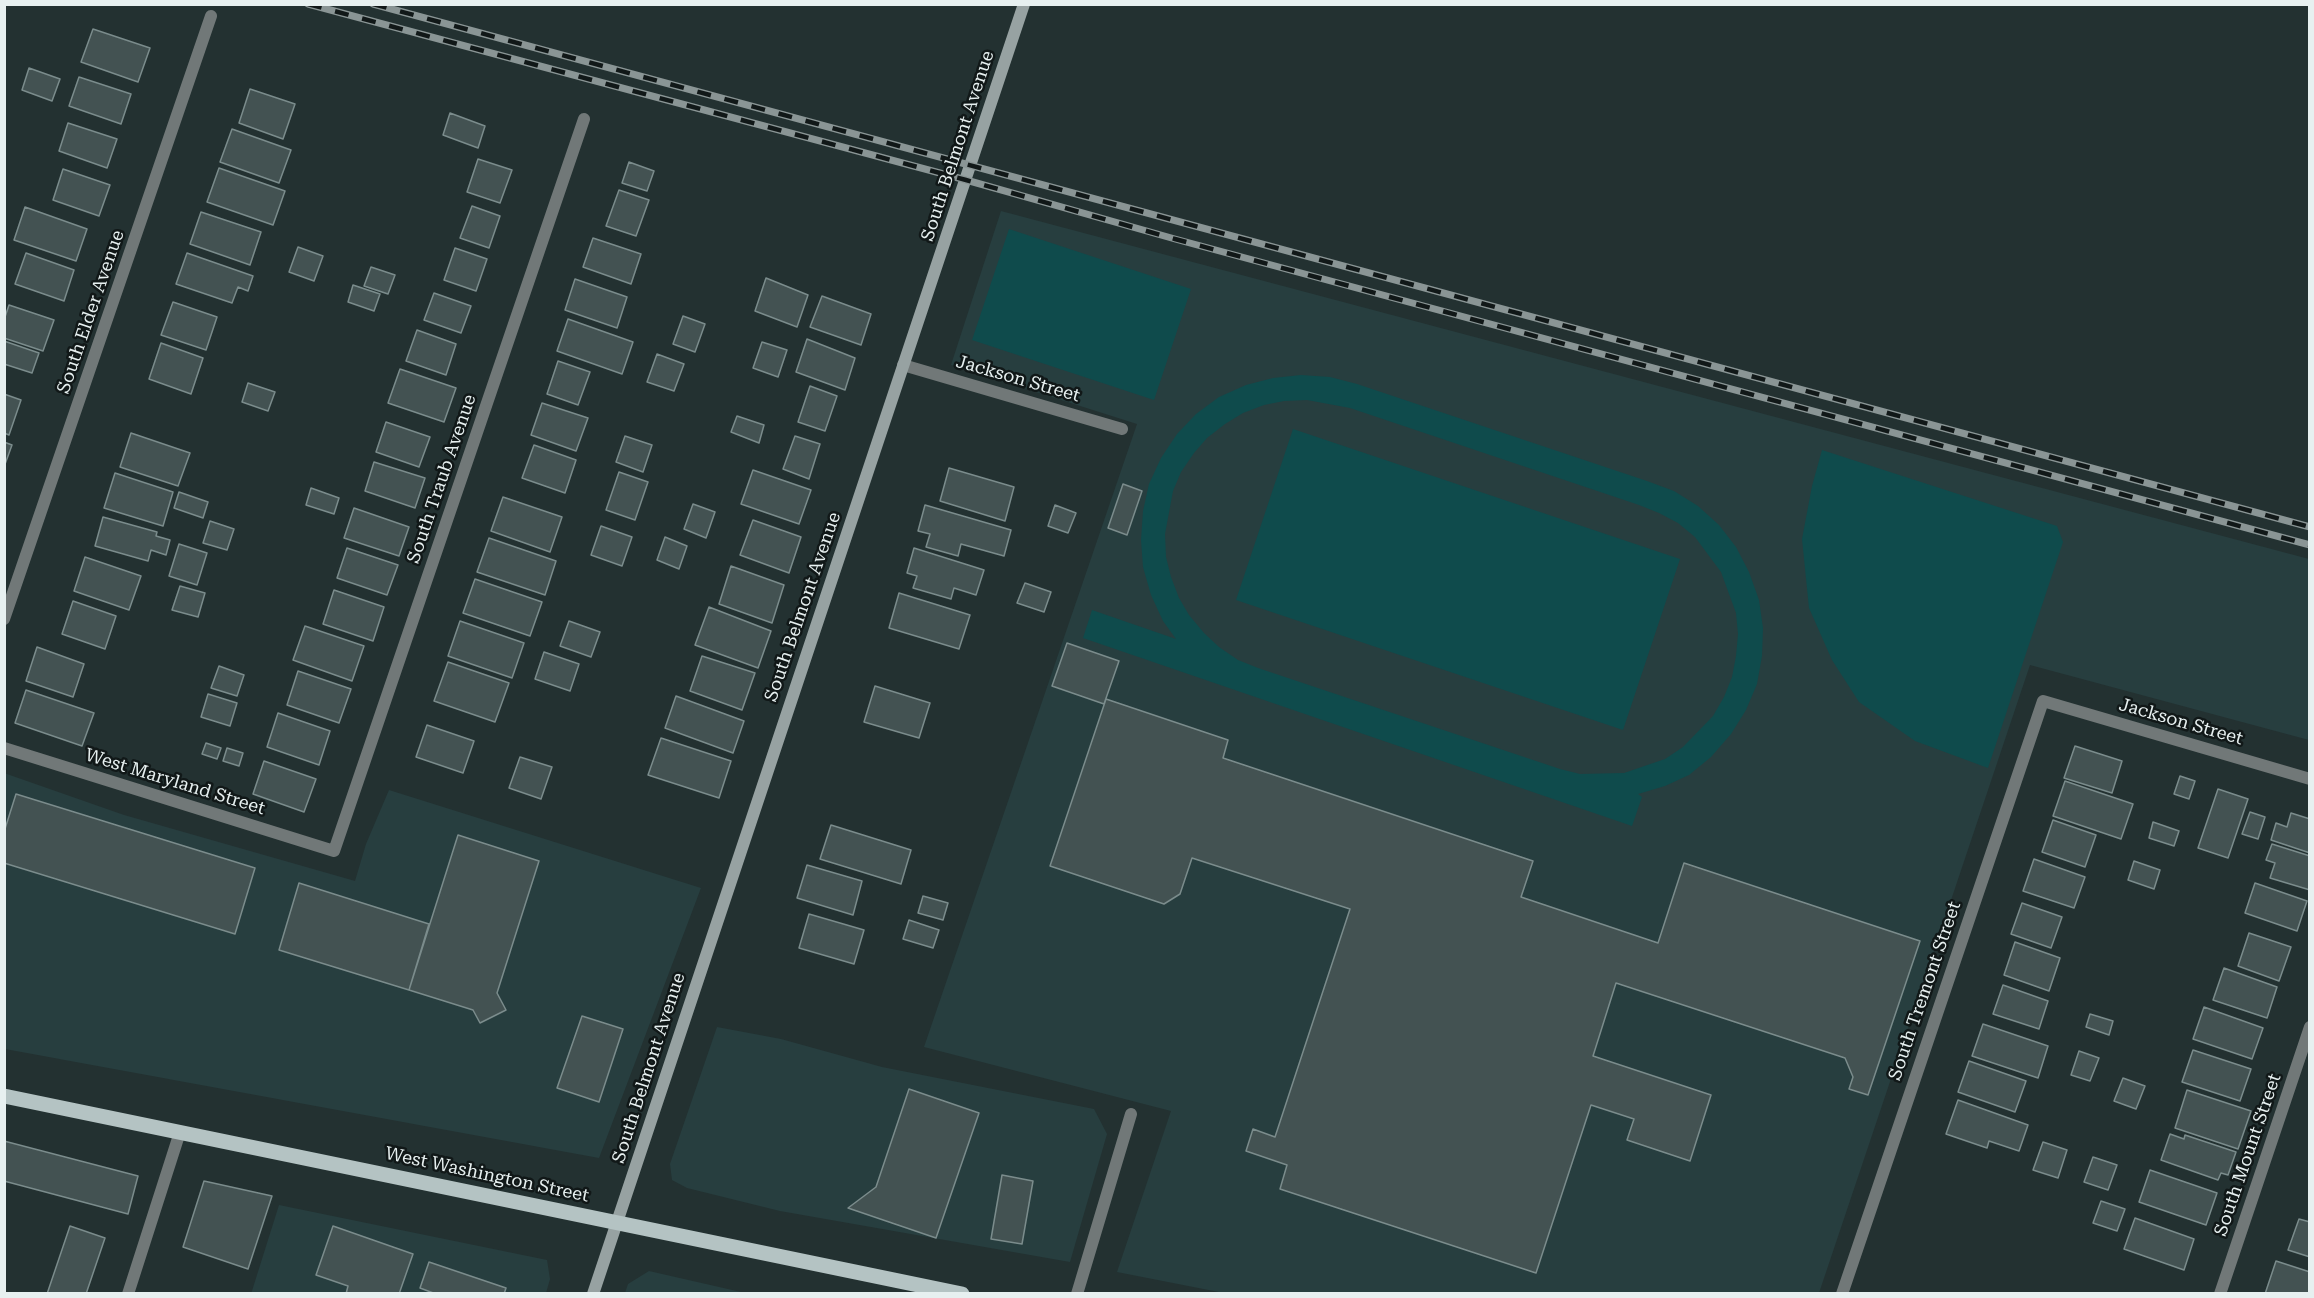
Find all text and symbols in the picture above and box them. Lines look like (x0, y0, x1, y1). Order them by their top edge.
street label: South Belmont Avenue (917, 48, 999, 244)
street label: South Elder Avenue (53, 227, 129, 397)
street label: Jackson Street (954, 351, 1082, 407)
street label: South Traub Avenue (403, 392, 481, 566)
street label: South Belmont Avenue (760, 509, 846, 705)
street label: Jackson Street (2117, 694, 2245, 750)
street label: West Maryland Street (82, 744, 268, 820)
street label: South Tremont Street (1884, 899, 1966, 1083)
street label: South Belmont Avenue (608, 970, 690, 1166)
street label: South Mount Street (2210, 1071, 2286, 1239)
street label: West Washington Street (383, 1143, 591, 1207)

